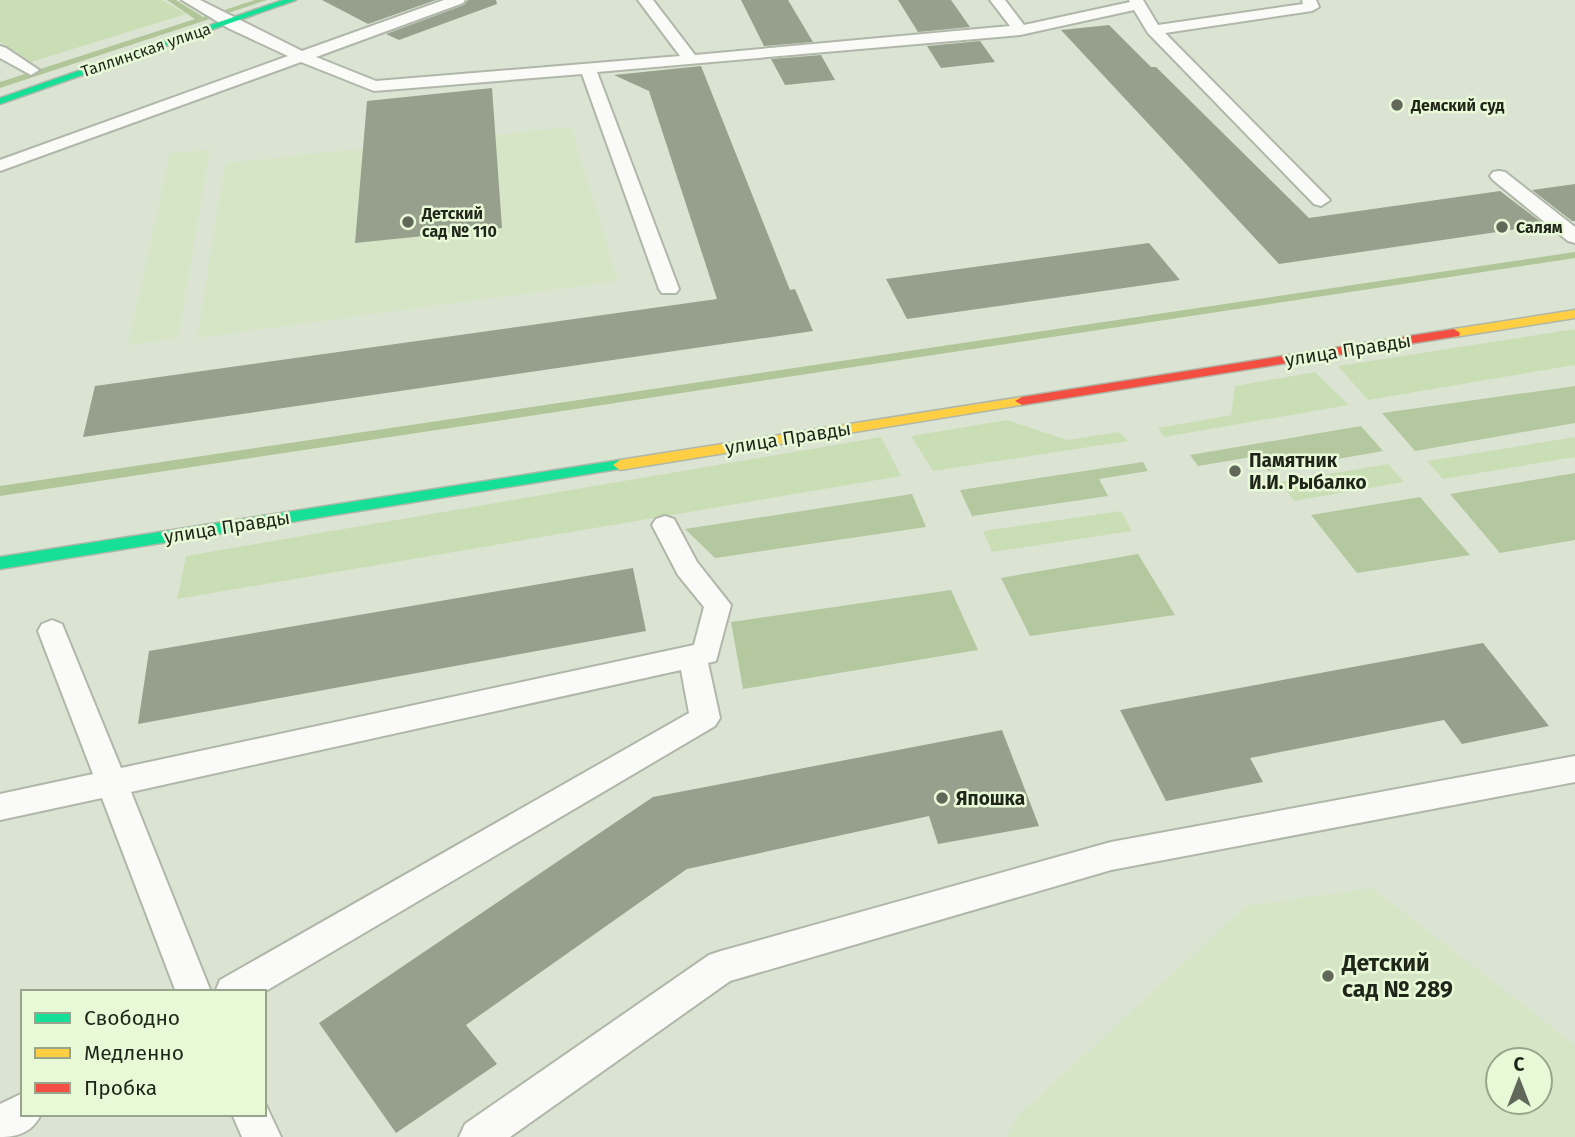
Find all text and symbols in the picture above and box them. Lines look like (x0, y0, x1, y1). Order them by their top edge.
street label: Таллинская улица (79, 19, 213, 81)
place label: Демский суд (1410, 96, 1504, 115)
marker: Демский суд (1389, 97, 1405, 113)
place label: Детский сад № 110 (421, 204, 497, 241)
marker: Детский сад № 110 (400, 214, 416, 230)
place label: Салям (1516, 218, 1563, 237)
marker: Салям (1494, 219, 1510, 235)
street label: улица Правды (1283, 329, 1413, 371)
street label: улица Правды (723, 417, 853, 459)
place label: Памятник И.И. Рыбалко (1249, 449, 1367, 494)
marker: Памятник И.И. Рыбалко (1227, 463, 1243, 479)
street label: улица Правды (162, 506, 292, 548)
place label: Япошка (956, 787, 1025, 810)
marker: Япошка (934, 790, 950, 806)
place label: Детский сад № 289 (1341, 949, 1453, 1003)
marker: Детский сад № 289 (1320, 968, 1336, 984)
legend (21, 990, 266, 1116)
text: Свободно (84, 1005, 180, 1031)
text: Медленно (84, 1040, 184, 1066)
north arrow (1484, 1046, 1554, 1116)
text: С (1514, 1053, 1525, 1076)
text: Пробка (84, 1075, 157, 1101)

